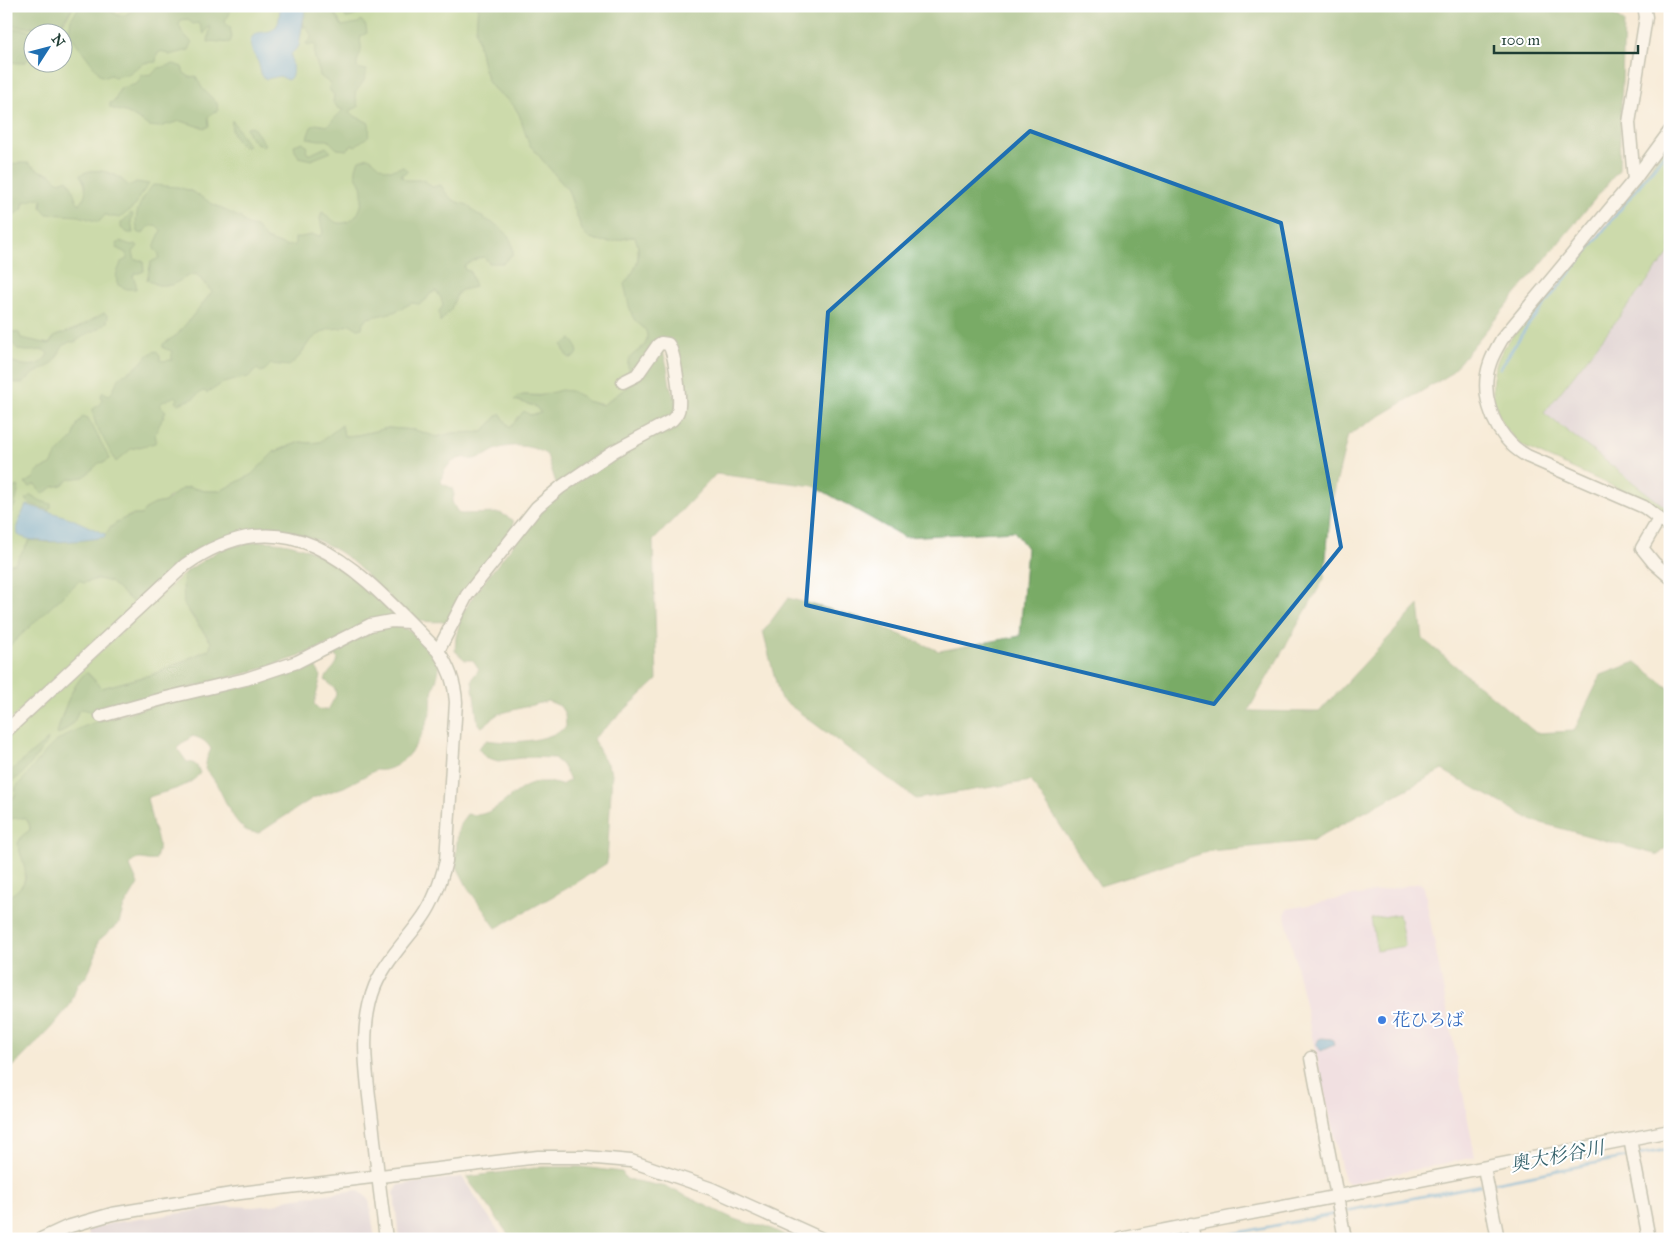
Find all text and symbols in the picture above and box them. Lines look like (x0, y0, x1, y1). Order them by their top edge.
north arrow (22, 22, 72, 72)
scale bar (1494, 22, 1637, 54)
text: N (48, 31, 69, 51)
text: 100 m (1501, 31, 1541, 49)
place label: 花ひろば (1392, 1009, 1464, 1031)
marker: 花ひろば (1376, 1014, 1388, 1026)
water label: 奥大杉谷川 (1508, 1135, 1608, 1176)

